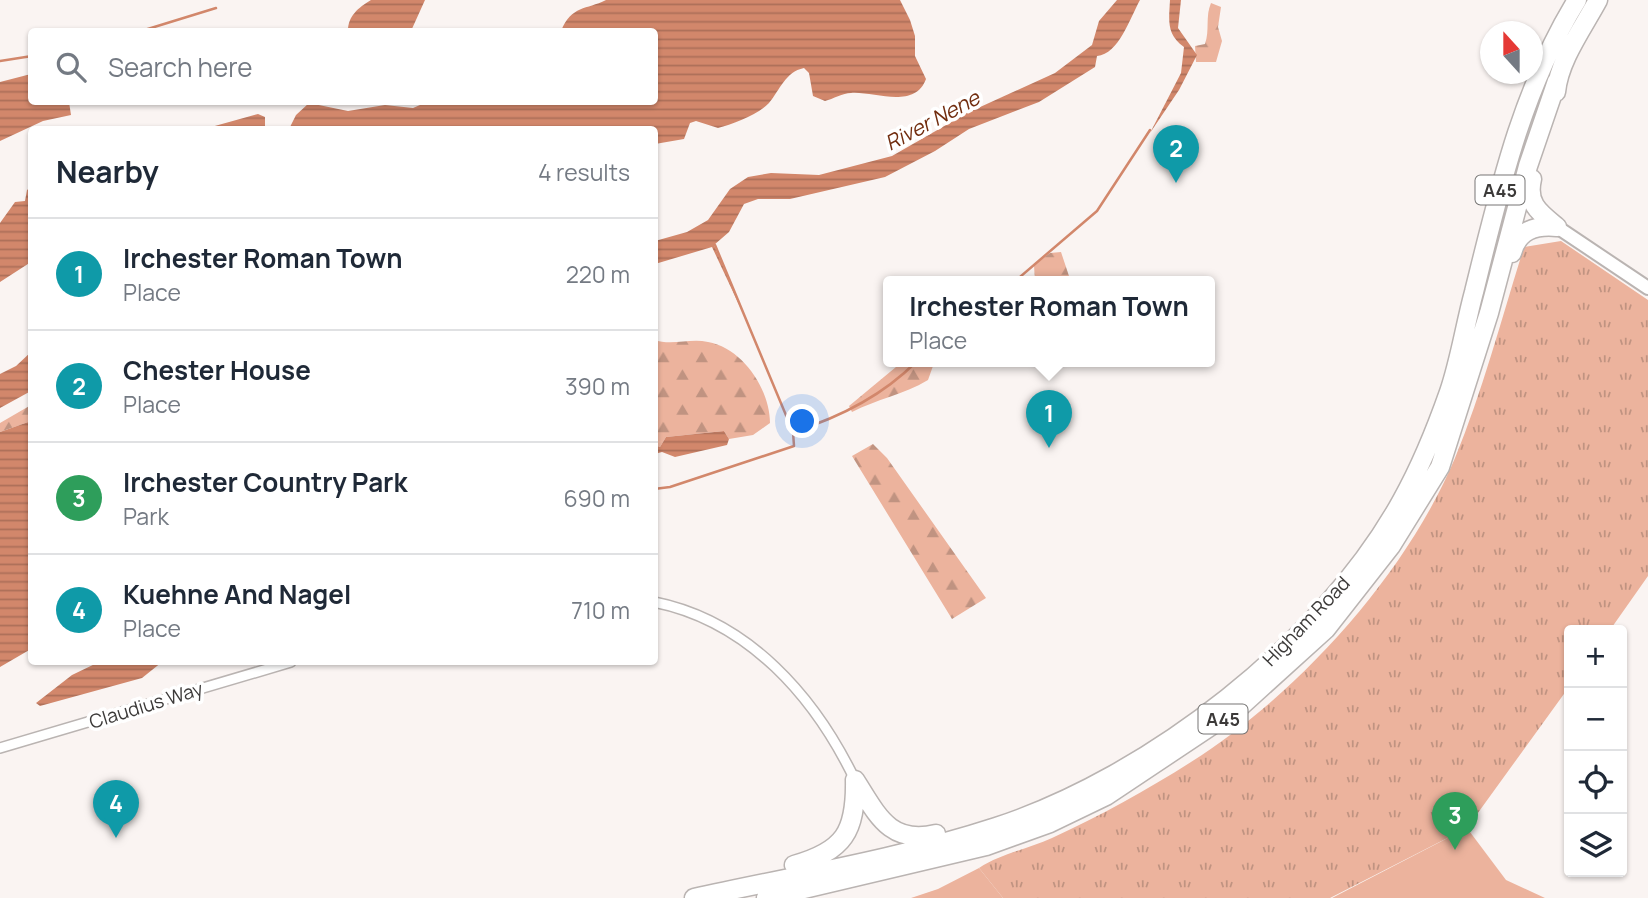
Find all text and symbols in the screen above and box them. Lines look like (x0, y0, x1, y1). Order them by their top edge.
north arrow (1480, 21, 1543, 84)
search box (28, 28, 658, 105)
icon: search (52, 48, 90, 86)
text: Search here (108, 49, 253, 85)
water label: River Nene (880, 83, 986, 157)
pin: 2 (1153, 125, 1199, 183)
text: Nearby (56, 151, 159, 192)
text: 4 results (538, 156, 630, 188)
road number: A45 (1476, 176, 1524, 204)
text: Irchester Roman Town (123, 240, 403, 276)
text: 1 (74, 258, 84, 290)
text: 220 m (566, 258, 630, 290)
text: Place (123, 276, 181, 308)
popup (883, 276, 1215, 367)
text: Irchester Roman Town (909, 288, 1189, 324)
text: Place (909, 324, 967, 356)
text: Chester House (123, 352, 311, 388)
text: 2 (72, 370, 86, 402)
text: 390 m (565, 370, 630, 402)
text: Place (123, 388, 181, 420)
pin: 1 (1026, 390, 1072, 448)
your location (785, 404, 819, 438)
text: Irchester Country Park (123, 464, 407, 500)
text: 3 (72, 482, 86, 514)
text: 690 m (564, 482, 630, 514)
text: Park (123, 500, 169, 532)
street label: Higham Road (1257, 570, 1355, 672)
text: Kuehne And Nagel (123, 576, 351, 612)
text: 4 (72, 594, 86, 626)
text: 710 m (571, 594, 630, 626)
text: Place (123, 612, 181, 644)
map controls (1564, 625, 1627, 877)
button: + (1564, 625, 1627, 688)
street label: Claudius Way (86, 675, 206, 735)
button: − (1564, 688, 1627, 751)
road number: A45 (1198, 704, 1248, 734)
button: locate (1564, 751, 1627, 814)
pin: 4 (93, 780, 139, 838)
pin: 3 (1432, 792, 1478, 850)
button: layers (1564, 814, 1627, 877)

